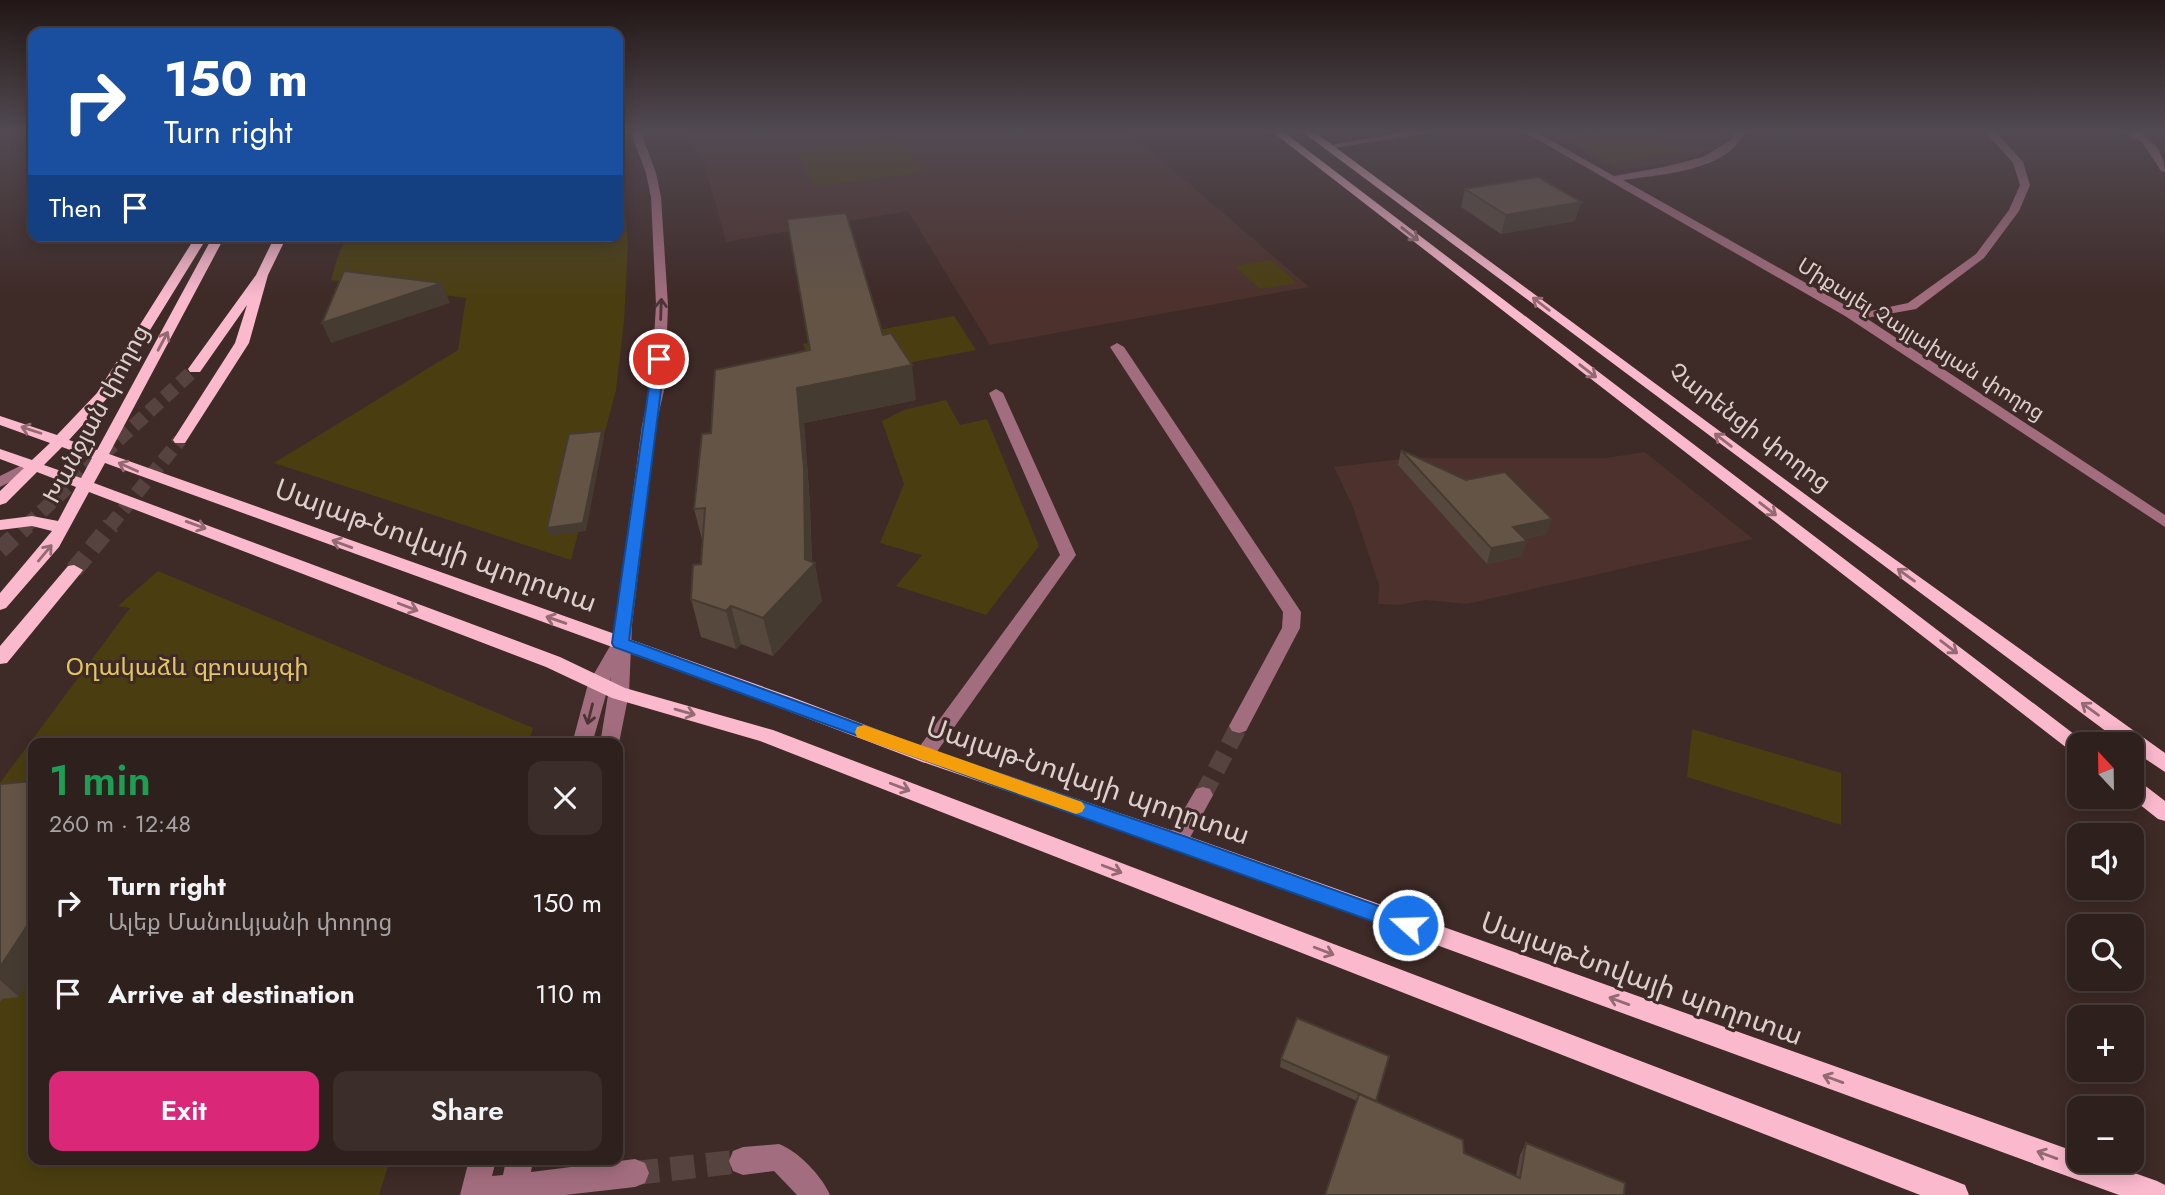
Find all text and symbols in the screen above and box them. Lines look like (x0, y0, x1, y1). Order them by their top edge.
text: 150 m (164, 44, 308, 114)
icon: right (49, 56, 140, 147)
text: Turn right (164, 109, 293, 155)
text: Then (49, 189, 102, 227)
icon: arrive (116, 189, 154, 227)
one-way arrow (1401, 227, 1419, 242)
street label: Միքայել Չայլախյան փողոց (1791, 250, 2051, 428)
one-way arrow (1532, 297, 1551, 311)
one-way arrow (655, 298, 668, 321)
street label: Խանջյան փողոց (34, 318, 157, 509)
pin (629, 329, 689, 389)
one-way arrow (157, 331, 170, 352)
icon: arrive (640, 340, 678, 378)
street label: Չարենցի փողոց (1662, 354, 1839, 499)
one-way arrow (1578, 363, 1597, 378)
one-way arrow (20, 423, 42, 436)
one-way arrow (1714, 433, 1733, 447)
one-way arrow (118, 460, 139, 473)
street label: Սայաթ-Նովայի պողոտա (269, 468, 603, 623)
one-way arrow (1759, 502, 1777, 517)
one-way arrow (184, 520, 206, 533)
one-way arrow (331, 537, 353, 549)
one-way arrow (37, 544, 53, 562)
one-way arrow (1897, 568, 1916, 582)
one-way arrow (397, 601, 419, 614)
one-way arrow (545, 613, 567, 626)
one-way arrow (1939, 640, 1958, 655)
park label: Օղակաձև զբոսայգի (65, 649, 309, 684)
one-way arrow (582, 702, 596, 725)
one-way arrow (2081, 702, 2100, 716)
one-way arrow (674, 706, 696, 719)
street label: Սայաթ-Նովայի պողոտա (920, 706, 1255, 855)
north arrow (2067, 732, 2144, 808)
map controls (2067, 732, 2144, 1173)
text: 1 min (49, 750, 151, 811)
button: close (528, 761, 602, 835)
one-way arrow (888, 781, 910, 794)
text: 260 m · 12:48 (49, 807, 191, 841)
button: sound (2067, 823, 2144, 900)
one-way arrow (1100, 863, 1122, 876)
text: Turn right (108, 867, 226, 905)
icon: right (49, 884, 87, 922)
text: 150 m (532, 884, 602, 922)
position arrow (1371, 888, 1445, 962)
street label: Սայաթ-Նովայի պողոտա (1475, 901, 1809, 1056)
text: Ալեք Մանուկյանի փողոց (108, 905, 392, 939)
button: search (2067, 914, 2144, 991)
one-way arrow (1313, 946, 1334, 958)
icon: arrive (49, 975, 87, 1013)
text: Arrive at destination (108, 975, 355, 1013)
text: 110 m (535, 975, 602, 1013)
one-way arrow (1608, 994, 1630, 1006)
button: + (2067, 1005, 2144, 1082)
button: Exit (49, 1071, 319, 1151)
button: Share (333, 1071, 602, 1151)
one-way arrow (1822, 1071, 1844, 1084)
button: − (2067, 1096, 2144, 1173)
one-way arrow (2036, 1148, 2058, 1161)

